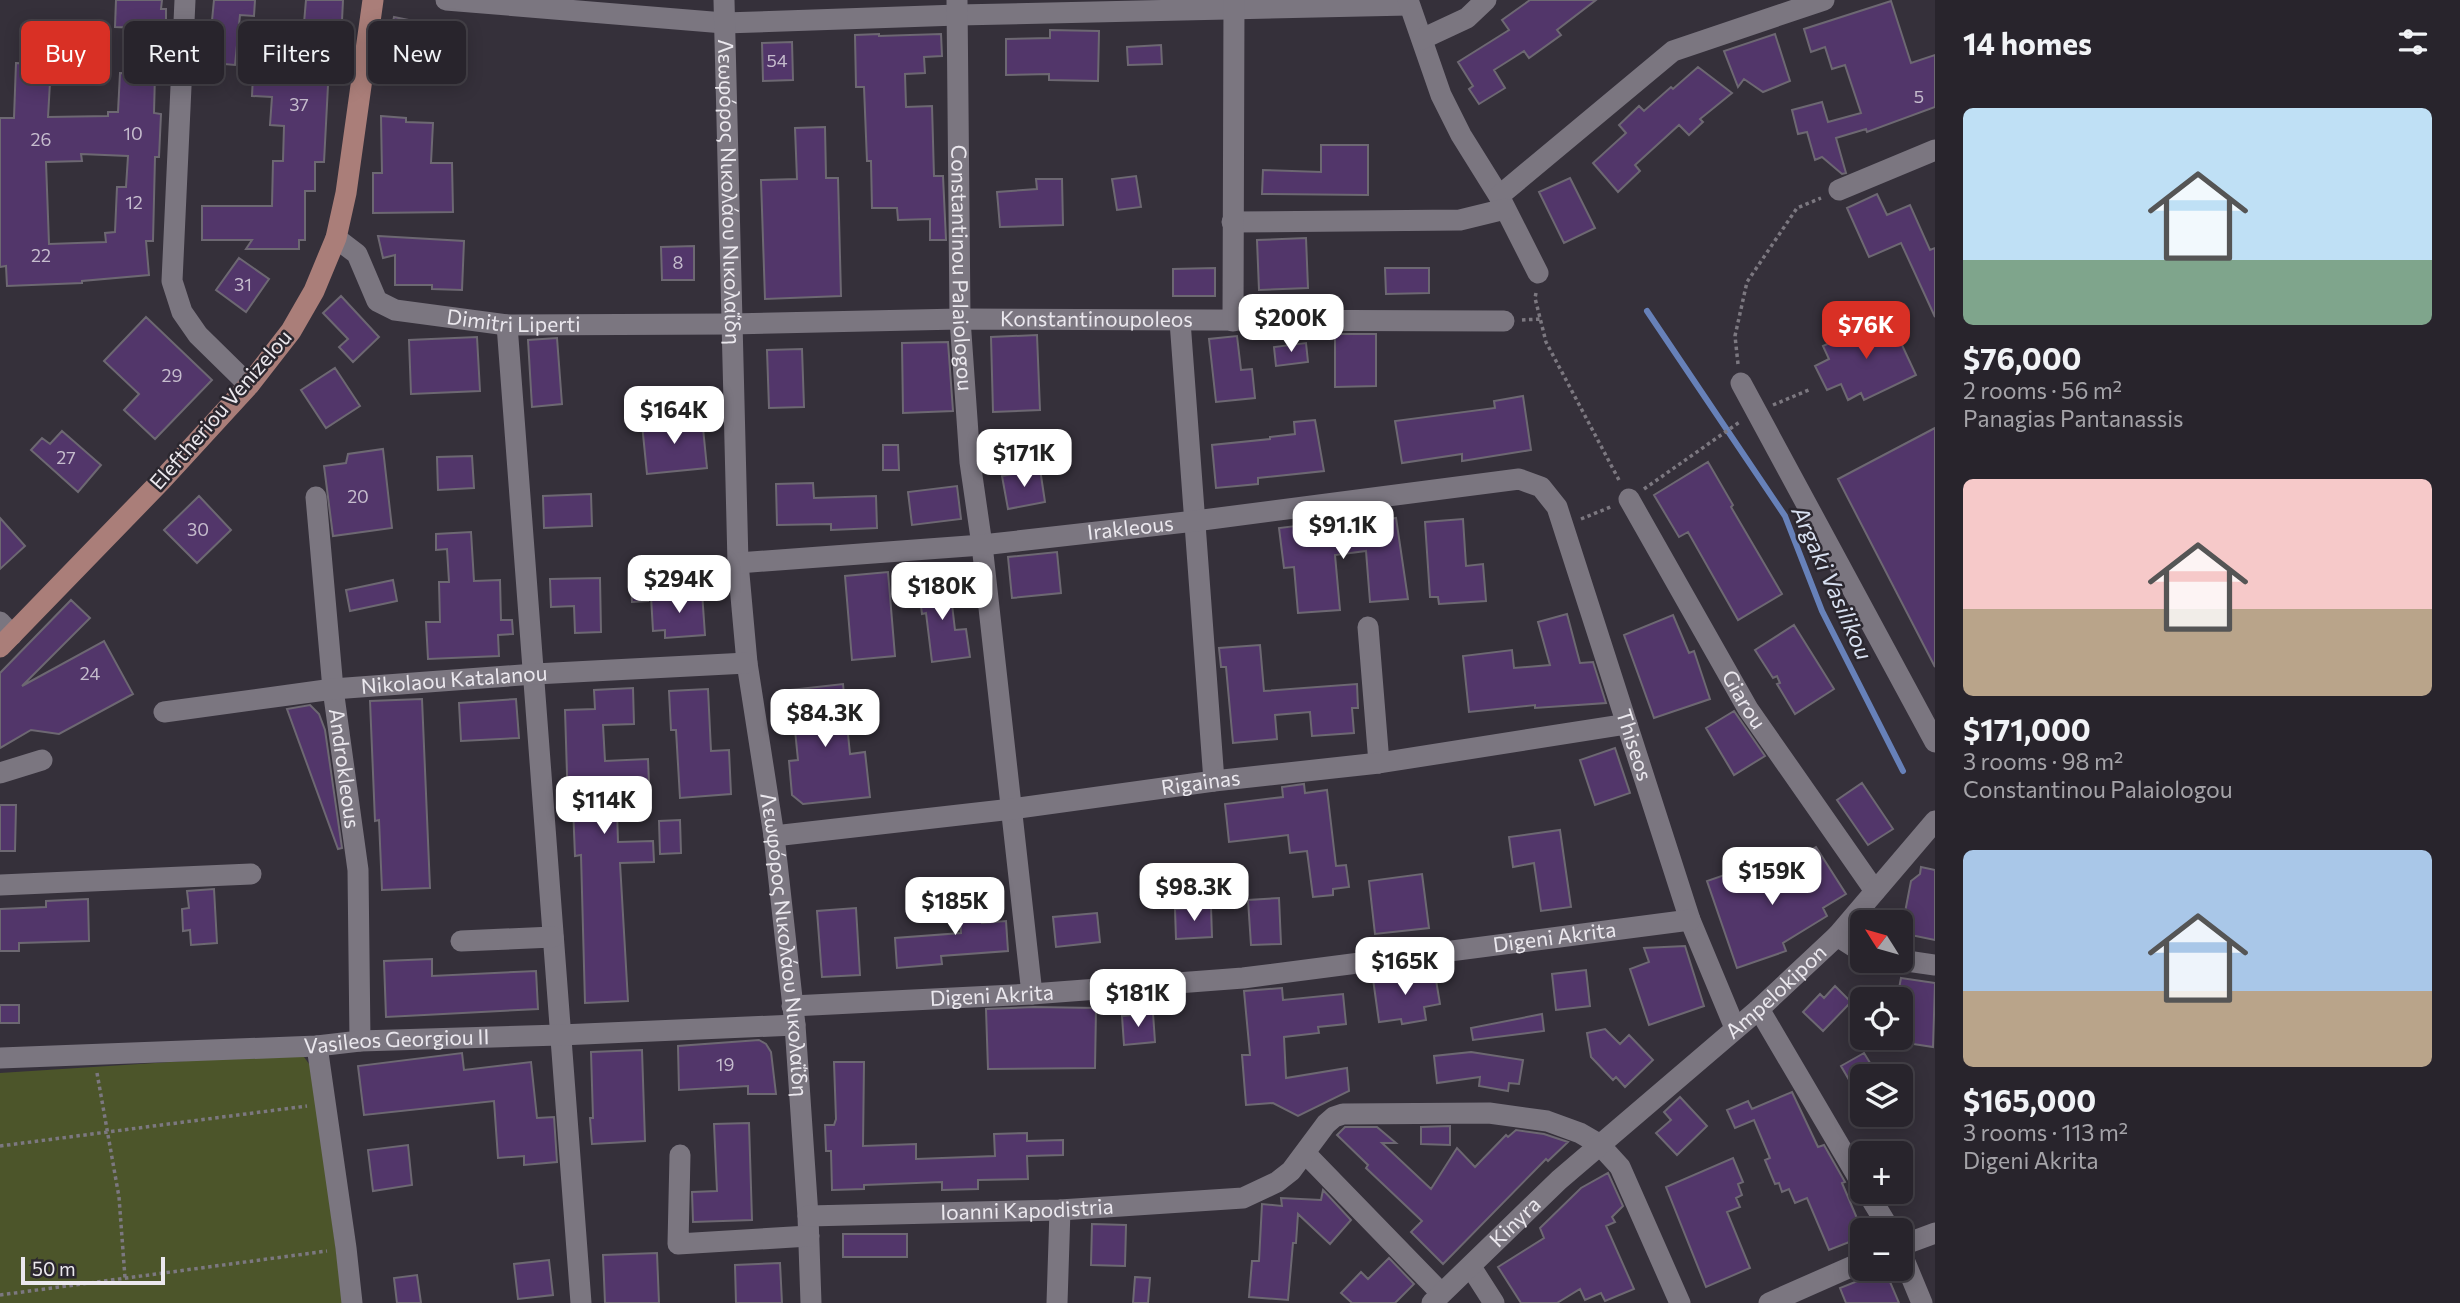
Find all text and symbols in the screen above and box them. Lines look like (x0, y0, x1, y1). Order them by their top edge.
chip: Buy (21, 21, 110, 84)
chip: Rent (124, 21, 224, 84)
chip: Filters (238, 21, 354, 84)
chip: New (368, 21, 466, 84)
icon: filters (2394, 23, 2432, 61)
text: 14 homes (1963, 24, 2092, 61)
street label: Λεωφόρος Νικολάου Νικολαΐδη (714, 39, 747, 345)
house number: 54 (766, 49, 788, 71)
house number: 5 (1914, 85, 1924, 107)
house number: 37 (289, 93, 309, 115)
house number: 10 (123, 122, 143, 144)
house number: 26 (31, 128, 51, 150)
street label: Constantinou Palaiologou (947, 145, 979, 392)
icon: home (2135, 153, 2261, 279)
house number: 12 (125, 191, 143, 213)
house number: 22 (31, 244, 51, 266)
house number: 8 (673, 251, 684, 273)
house number: 31 (234, 273, 252, 295)
pin: $200K (1242, 294, 1340, 354)
pin: $76K (1825, 302, 1907, 361)
street label: Dimitri Liperti (445, 303, 581, 336)
text: $200K (1255, 303, 1327, 331)
street label: Konstantinoupoleos (1000, 305, 1193, 331)
text: $76K (1838, 310, 1894, 338)
street label: Eleftheriou Venizelou (144, 324, 296, 494)
text: $76,000 (1963, 339, 2082, 376)
house number: 29 (162, 364, 182, 386)
text: 2 rooms · 56 m² (1963, 376, 2122, 404)
pin: $164K (625, 386, 723, 446)
text: $164K (640, 395, 708, 423)
text: Panagias Pantanassis (1963, 404, 2184, 432)
pin: $171K (975, 430, 1073, 489)
text: $171K (993, 438, 1055, 466)
house number: 27 (56, 446, 76, 468)
house number: 20 (347, 485, 369, 507)
water label: Argaki Vasilikou (1786, 500, 1879, 664)
pin: $91.1K (1286, 502, 1400, 561)
street label: Irakleous (1086, 510, 1175, 544)
text: $91.1K (1309, 510, 1377, 538)
house number: 30 (187, 518, 209, 540)
icon: home (2135, 524, 2261, 650)
pin: $294K (630, 556, 728, 615)
pin: $180K (893, 562, 991, 622)
text: $294K (644, 564, 714, 592)
text: $180K (907, 571, 977, 599)
street label: Nikolaou Katalanou (360, 659, 548, 698)
house number: 24 (80, 662, 100, 684)
street label: Giarou (1718, 665, 1772, 733)
pin: $84.3K (768, 690, 882, 749)
text: $84.3K (786, 698, 864, 726)
street label: Thiseos (1612, 706, 1658, 784)
street label: Androkleous (325, 707, 366, 830)
text: $171,000 (1963, 710, 2091, 747)
text: 3 rooms · 98 m² (1963, 747, 2123, 775)
street label: Rigainas (1159, 764, 1241, 799)
text: Constantinou Palaiologou (1963, 775, 2233, 803)
pin: $114K (555, 776, 653, 836)
text: $114K (572, 785, 636, 813)
street label: Λεωφόρος Νικολάου Νικολαΐδη (756, 791, 814, 1098)
pin: $159K (1723, 848, 1821, 907)
text: $159K (1738, 856, 1806, 884)
pin: $98.3K (1137, 864, 1251, 923)
text: $98.3K (1156, 872, 1232, 900)
pin: $185K (906, 878, 1004, 937)
text: $185K (921, 886, 989, 914)
icon: home (2135, 895, 2261, 1021)
north arrow (1850, 910, 1913, 973)
map controls (1850, 910, 1913, 1281)
street label: Digeni Akrita (1491, 916, 1617, 956)
pin: $165K (1356, 937, 1454, 997)
street label: Ampelokipon (1720, 939, 1831, 1043)
text: $165K (1371, 946, 1439, 974)
pin: $181K (1089, 970, 1187, 1029)
street label: Digeni Akrita (929, 978, 1054, 1010)
text: $181K (1106, 978, 1170, 1006)
button: locate (1850, 987, 1913, 1050)
street label: Vasileos Georgiou II (303, 1023, 490, 1057)
house number: 19 (716, 1053, 734, 1075)
button: layers (1850, 1064, 1913, 1127)
text: $165,000 (1963, 1081, 2096, 1118)
text: 3 rooms · 113 m² (1963, 1118, 2128, 1146)
button: + (1850, 1141, 1913, 1204)
text: Digeni Akrita (1963, 1146, 2099, 1174)
street label: Kinyra (1484, 1191, 1545, 1252)
street label: Ioanni Kapodistria (940, 1193, 1114, 1224)
button: − (1850, 1218, 1913, 1281)
scale bar (21, 1254, 164, 1286)
text: 50 m (32, 1257, 76, 1280)

